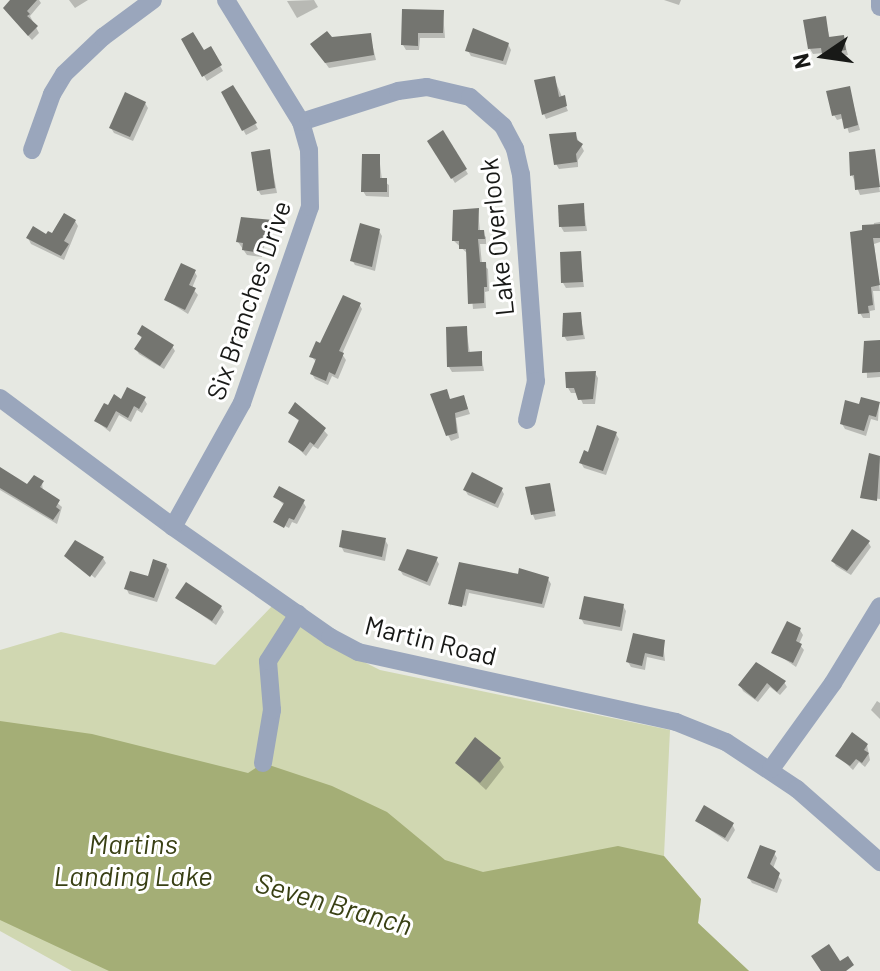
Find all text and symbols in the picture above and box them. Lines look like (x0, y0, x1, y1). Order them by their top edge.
north arrow (784, 16, 864, 96)
text: N (786, 51, 815, 71)
street label: Lake Overlook (472, 157, 520, 317)
street label: Six Branches Drive (199, 196, 297, 404)
street label: Martin Road (362, 609, 500, 671)
water label: Martins Landing Lake (54, 826, 212, 892)
water label: Seven Branch (252, 865, 416, 941)

